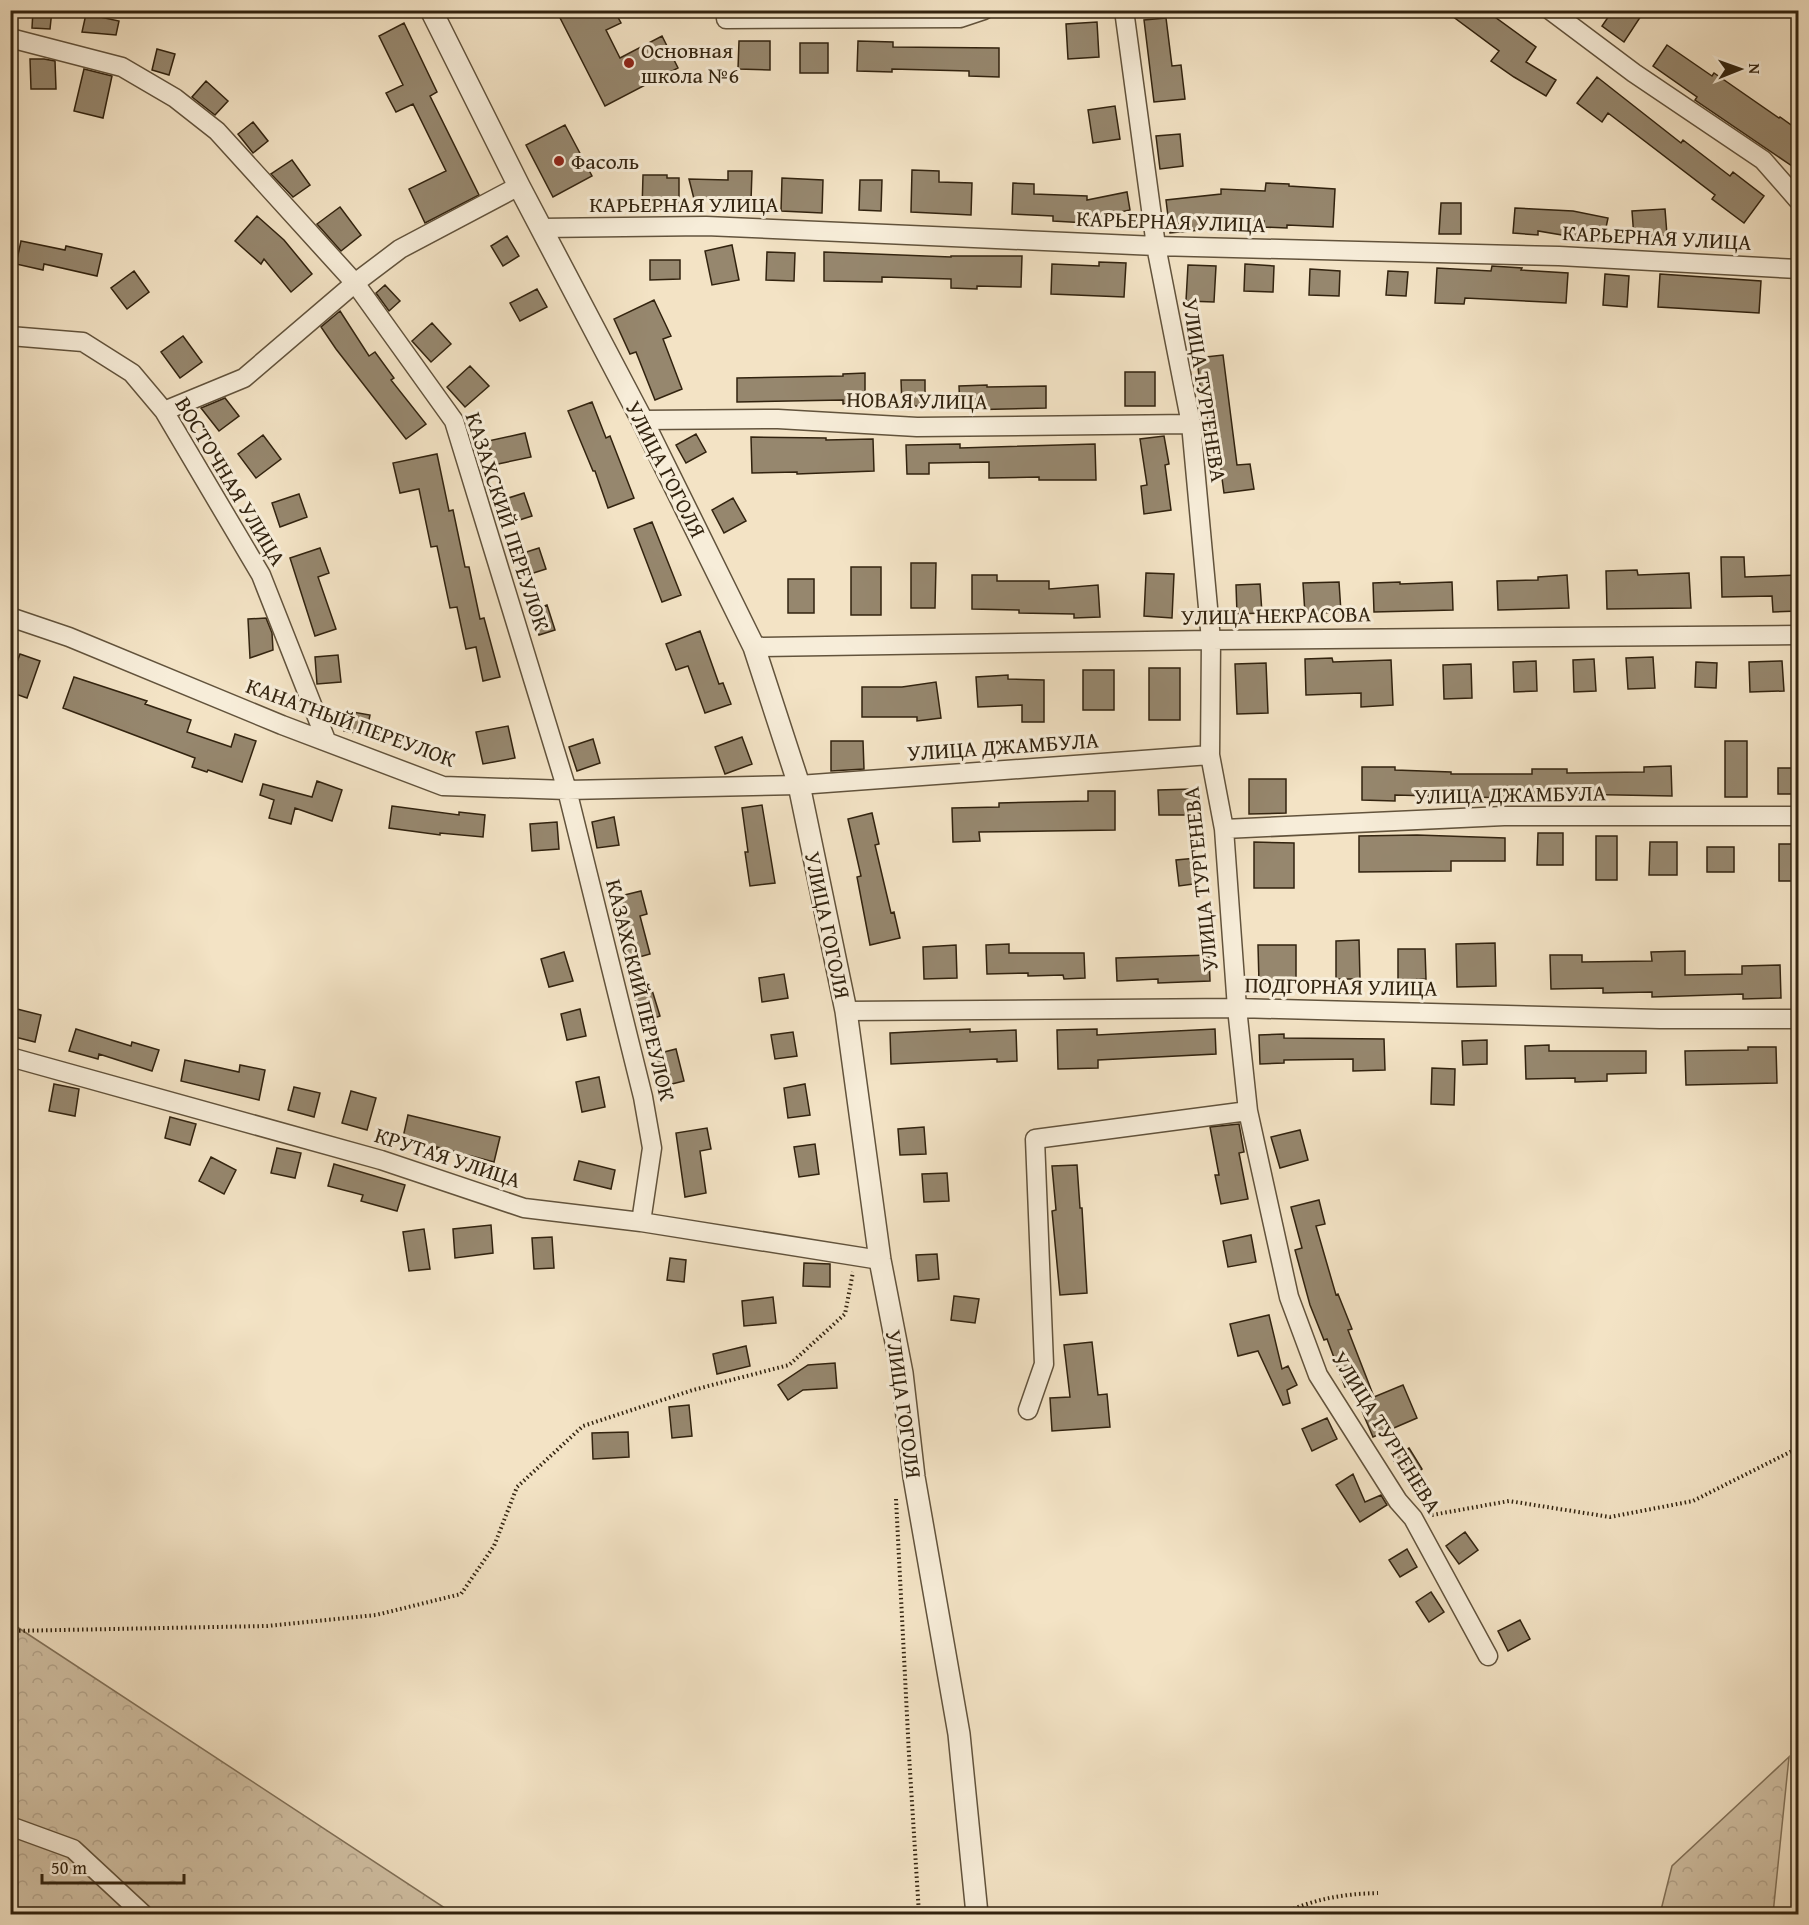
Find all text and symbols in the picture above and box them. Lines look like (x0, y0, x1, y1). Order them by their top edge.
place label: Основная школа №6 (641, 34, 739, 91)
north arrow (1710, 39, 1770, 99)
marker: Основная школа №6 (622, 56, 636, 70)
text: N (1743, 63, 1767, 75)
place label: Фасоль (571, 145, 639, 177)
marker: Фасоль (552, 154, 566, 168)
street label: КАРЬЕРНАЯ УЛИЦА (589, 188, 779, 220)
street label: КАРЬЕРНАЯ УЛИЦА (1076, 202, 1267, 240)
street label: КАРЬЕРНАЯ УЛИЦА (1562, 216, 1753, 258)
street label: УЛИЦА ТУРГЕНЕВА (1175, 296, 1235, 485)
street label: НОВАЯ УЛИЦА (846, 383, 989, 417)
street label: ВОСТОЧНАЯ УЛИЦА (168, 390, 295, 572)
street label: УЛИЦА ГОГОЛЯ (618, 395, 714, 543)
street label: КАЗАХСКИЙ ПЕРЕУЛОК (458, 408, 559, 635)
street label: УЛИЦА НЕКРАСОВА (1181, 597, 1372, 633)
street label: КАНАТНЫЙ ПЕРЕУЛОК (242, 669, 461, 775)
street label: УЛИЦА ДЖАМБУЛА (906, 723, 1101, 769)
street label: УЛИЦА ДЖАМБУЛА (1414, 776, 1607, 812)
street label: УЛИЦА ТУРГЕНЕВА (1174, 784, 1226, 973)
street label: УЛИЦА ГОГОЛЯ (797, 849, 859, 1002)
street label: КАЗАХСКИЙ ПЕРЕУЛОК (598, 876, 684, 1105)
street label: ПОДГОРНАЯ УЛИЦА (1244, 968, 1438, 1004)
street label: КРУТАЯ УЛИЦА (371, 1118, 526, 1196)
street label: УЛИЦА ГОГОЛЯ (878, 1328, 930, 1480)
street label: УЛИЦА ТУРГЕНЕВА (1324, 1345, 1450, 1520)
scale bar (42, 1847, 184, 1885)
text: 50 m (51, 1854, 87, 1881)

